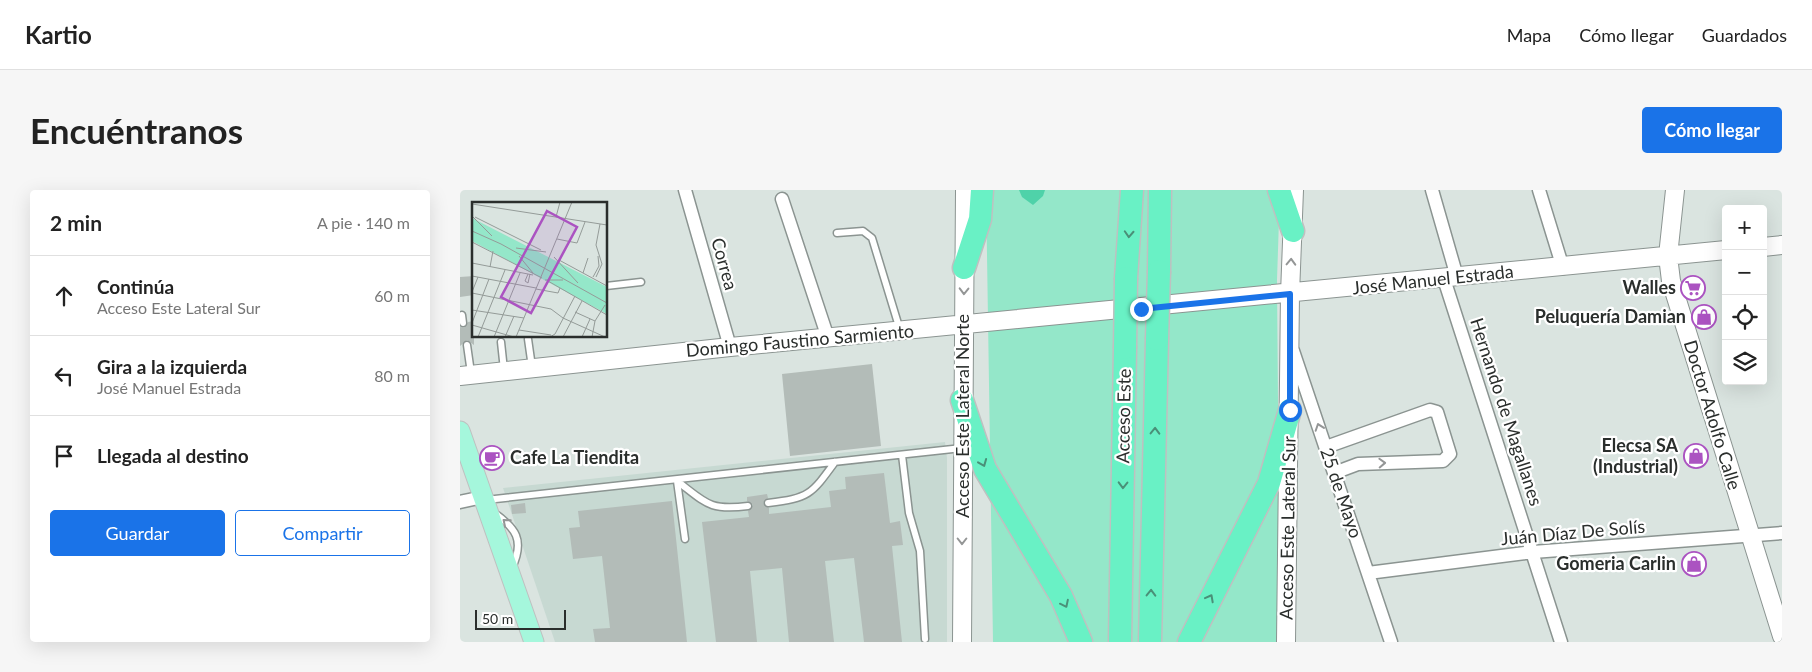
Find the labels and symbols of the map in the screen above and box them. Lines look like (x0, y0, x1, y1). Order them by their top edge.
inset map (472, 202, 608, 338)
one-way arrow (1124, 230, 1135, 238)
street label: Correa (707, 235, 743, 292)
one-way arrow (1286, 258, 1297, 266)
street label: José Manuel Estrada (1351, 260, 1515, 298)
supermarket icon: Walles (1680, 275, 1706, 301)
place label: Walles (1623, 276, 1676, 298)
one-way arrow (958, 287, 969, 295)
route end (1130, 298, 1153, 321)
shop icon: Peluquería Damian (1691, 304, 1717, 330)
place label: Peluquería Damian (1535, 305, 1686, 327)
street label: Acceso Este Lateral Norte (951, 314, 973, 518)
street label: Hernando de Magallanes (1466, 315, 1548, 509)
street label: Domingo Faustino Sarmiento (685, 319, 915, 361)
street label: Doctor Adolfo Calle (1680, 337, 1746, 492)
street label: Acceso Este (1111, 368, 1135, 464)
route start (1279, 399, 1302, 422)
one-way arrow (1315, 423, 1325, 432)
one-way arrow (1150, 427, 1160, 434)
place label: Elecsa SA (Industrial) (1593, 434, 1678, 477)
street label: Acceso Este Lateral Sur (1274, 435, 1300, 620)
shop icon: Elecsa SA (Industrial) (1683, 443, 1709, 469)
cafe icon: Cafe La Tiendita (479, 445, 505, 471)
street label: 25 de Mayo (1316, 445, 1368, 541)
place label: Cafe La Tiendita (510, 446, 639, 468)
one-way arrow (977, 458, 987, 467)
one-way arrow (1378, 458, 1386, 469)
one-way arrow (1118, 481, 1128, 489)
street label: Juán Díaz De Solís (1500, 515, 1646, 549)
one-way arrow (503, 520, 512, 528)
one-way arrow (957, 538, 967, 545)
shop icon: Gomeria Carlin (1681, 551, 1707, 577)
place label: Gomeria Carlin (1556, 552, 1676, 574)
one-way arrow (1146, 589, 1156, 597)
one-way arrow (1204, 595, 1214, 604)
one-way arrow (1059, 598, 1069, 607)
scale bar (475, 607, 566, 630)

